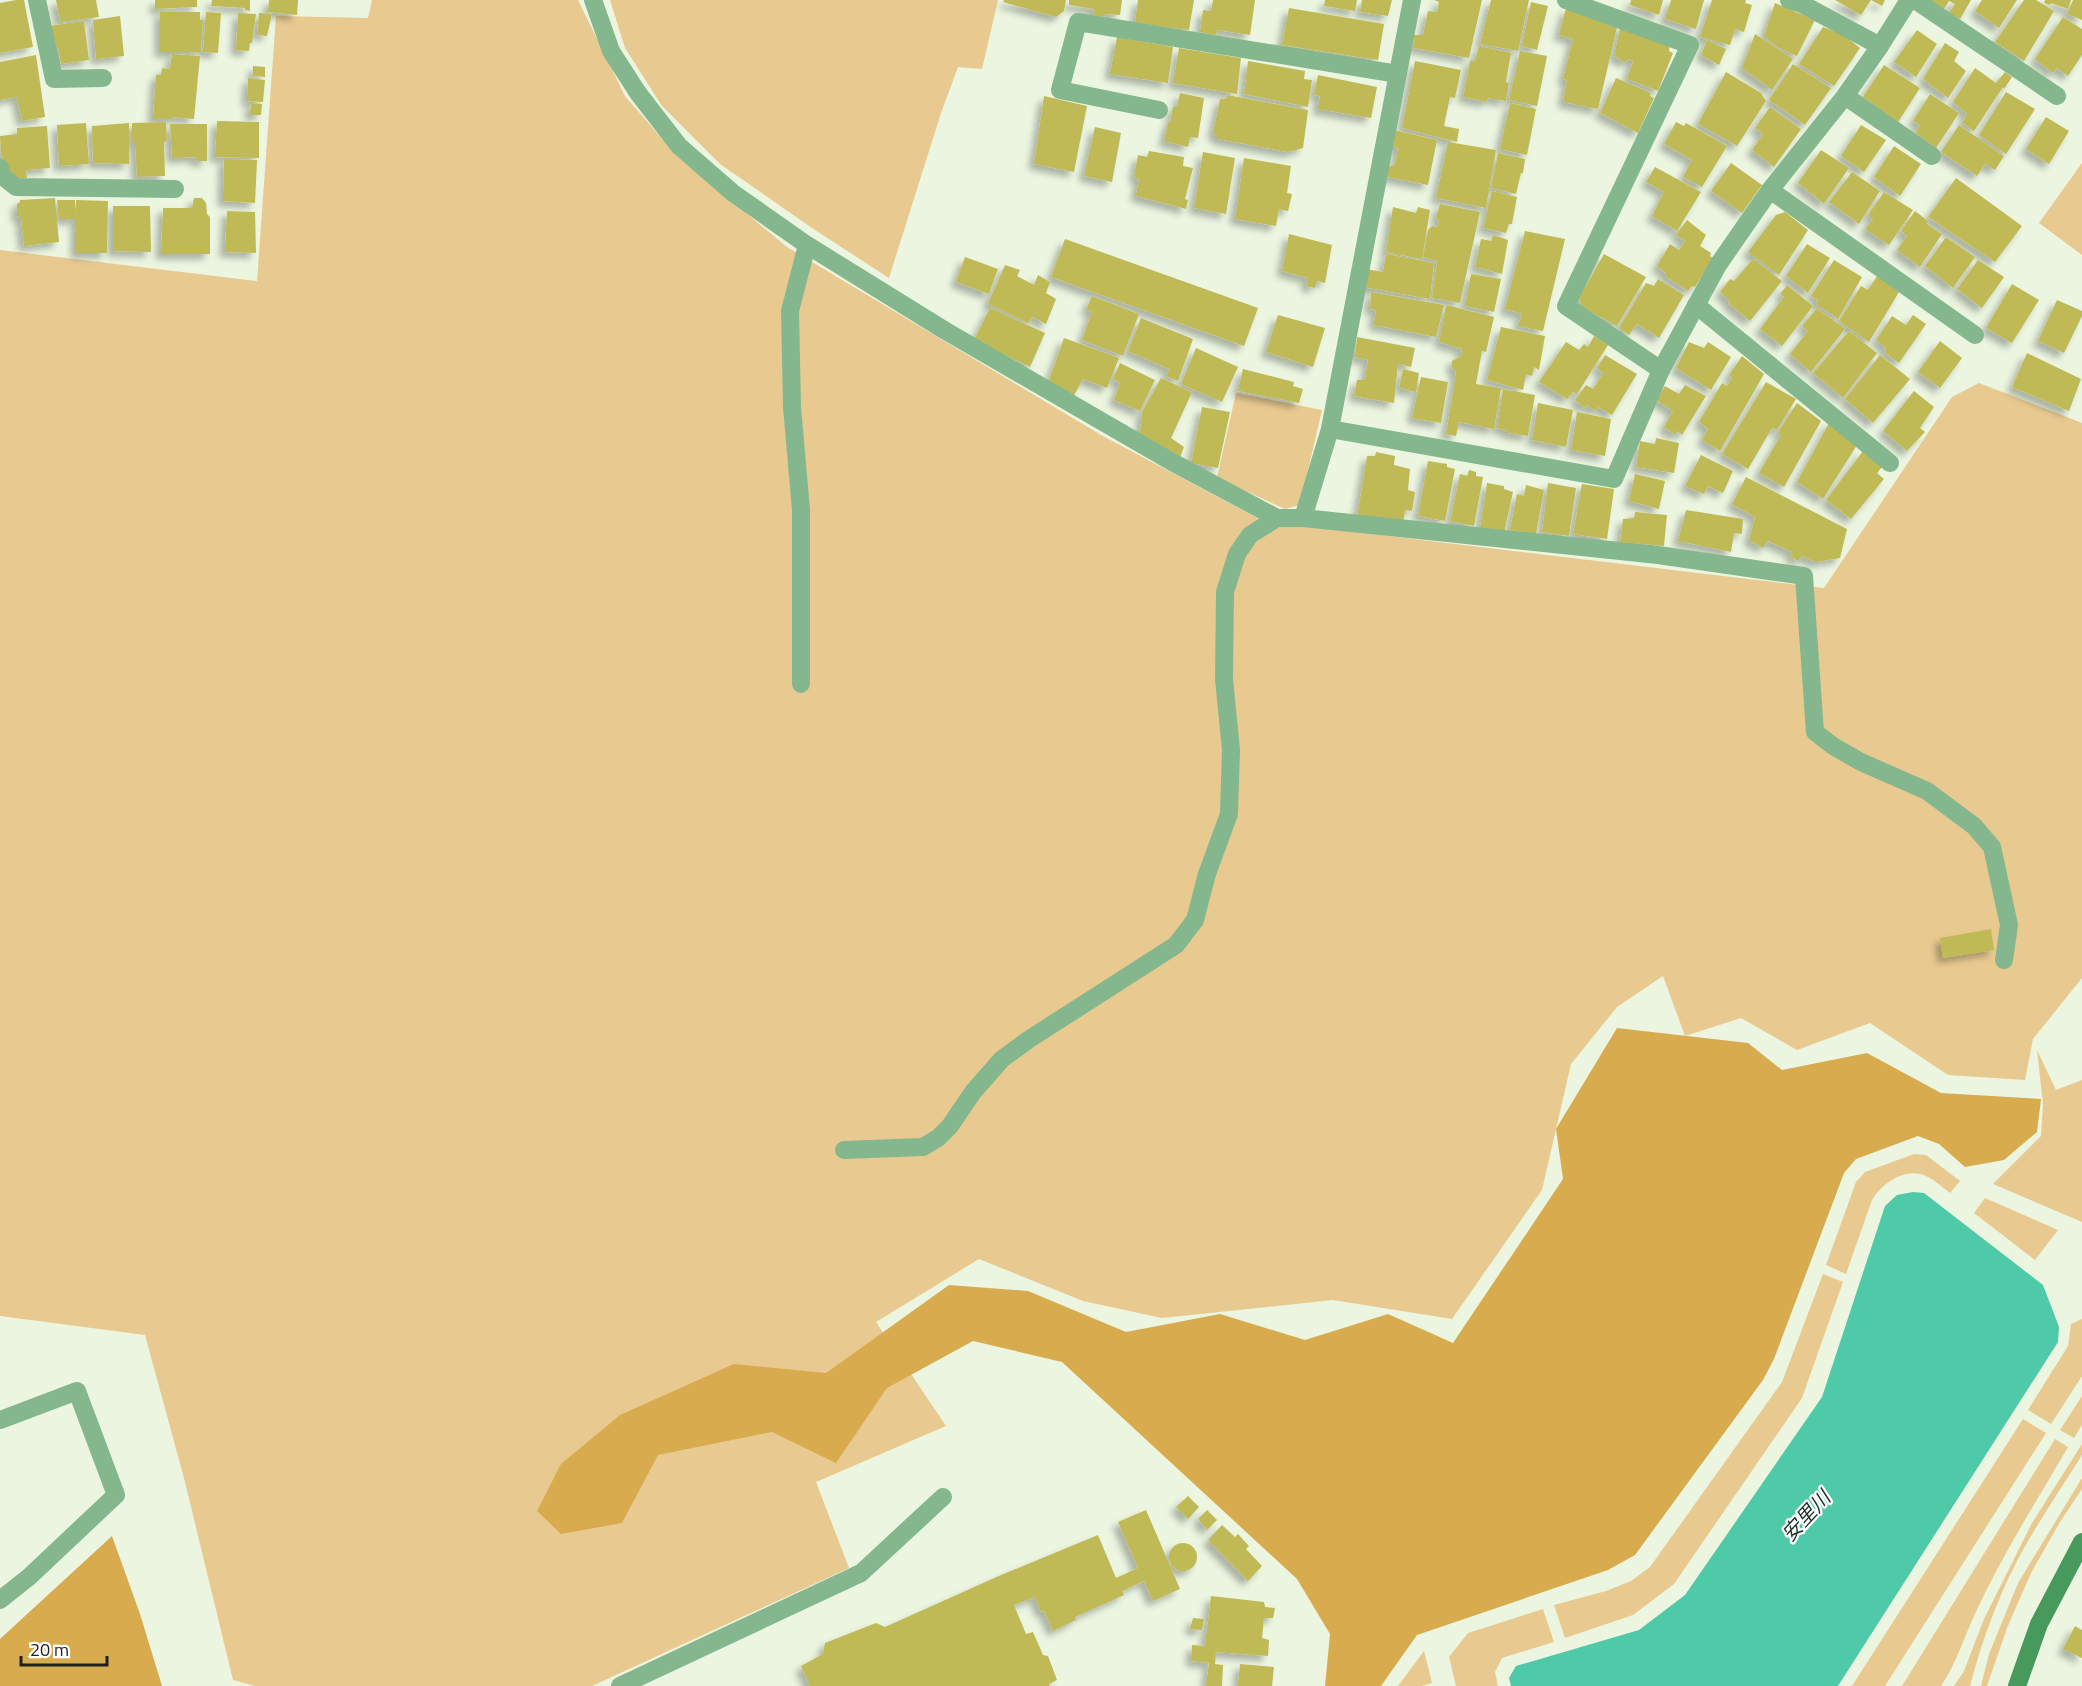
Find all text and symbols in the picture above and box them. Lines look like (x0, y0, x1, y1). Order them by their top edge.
water label: 安里川 (1774, 1482, 1839, 1548)
scale bar (21, 1629, 106, 1667)
text: 20 m (30, 1636, 69, 1663)

